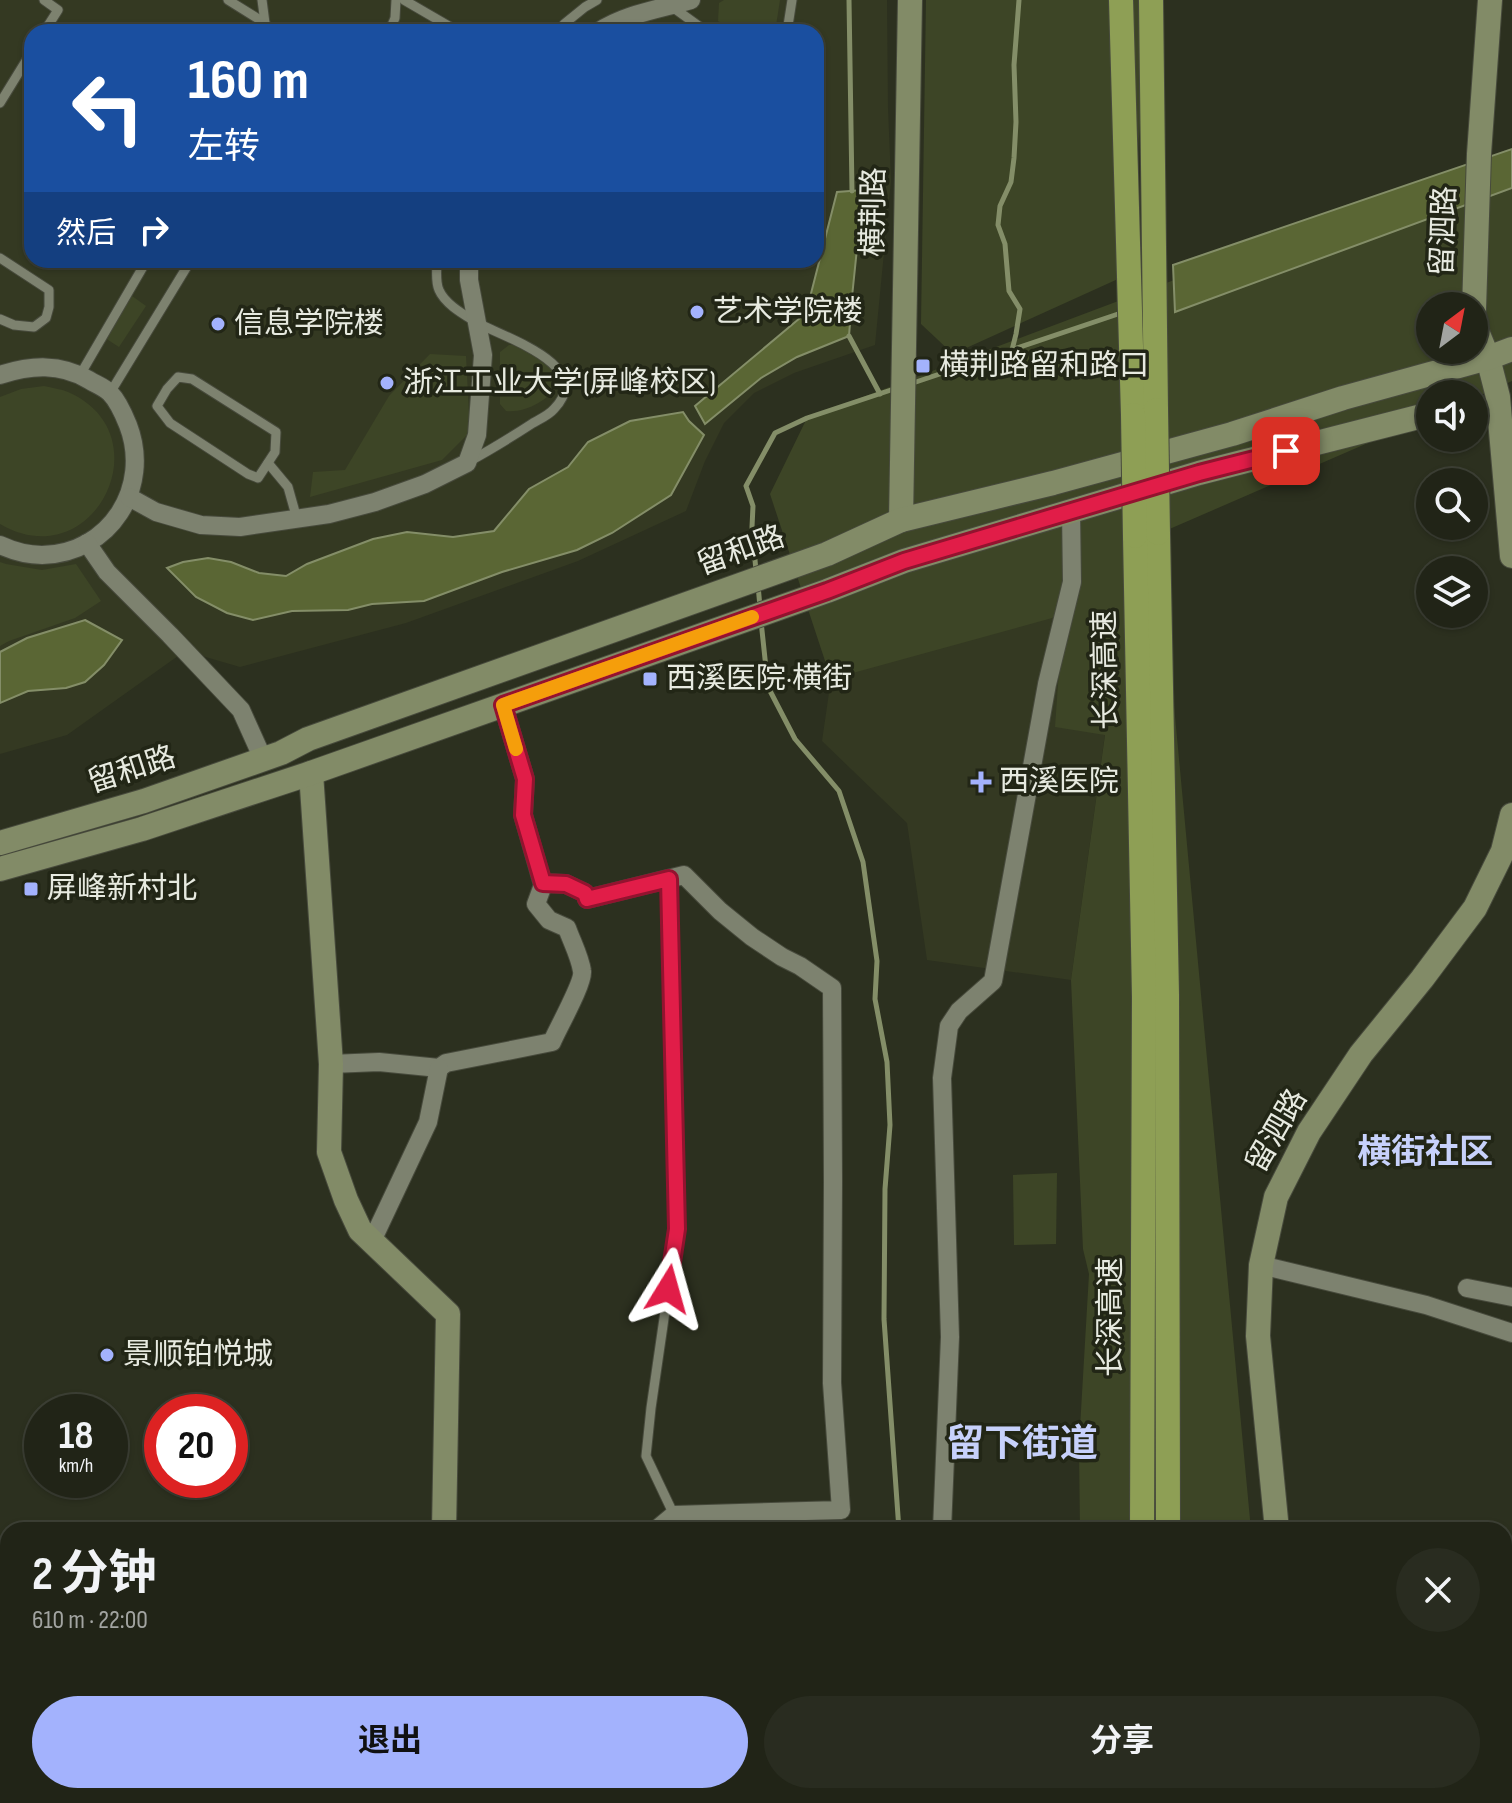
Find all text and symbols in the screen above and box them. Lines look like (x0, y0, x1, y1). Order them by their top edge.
text: 160 m (188, 48, 309, 115)
icon: left (56, 56, 160, 160)
text: 左转 (188, 126, 260, 169)
street label: 横荆路 (855, 167, 893, 257)
street label: 留泗路 (1424, 185, 1464, 277)
icon: right (132, 208, 176, 252)
text: 然后 (56, 216, 116, 252)
north arrow (1416, 292, 1488, 364)
map controls (1416, 292, 1488, 628)
place label: 艺术学院楼 (713, 294, 863, 330)
marker: 艺术学院楼 (688, 303, 706, 321)
place label: 信息学院楼 (234, 306, 384, 342)
marker: 信息学院楼 (209, 315, 227, 333)
place label: 横荆路留和路口 (939, 348, 1149, 384)
marker: 横荆路留和路口 (914, 357, 932, 375)
place label: 浙江工业大学(屏峰校区) (403, 365, 716, 401)
marker: 浙江工业大学(屏峰校区) (378, 374, 396, 392)
button: sound (1416, 380, 1488, 452)
pin (1252, 417, 1320, 485)
icon: arrive (1264, 429, 1308, 473)
button: search (1416, 468, 1488, 540)
street label: 留和路 (693, 519, 789, 583)
button: layers (1416, 556, 1488, 628)
street label: 长深高速 (1087, 610, 1125, 730)
place label: 西溪医院·横街 (666, 661, 852, 697)
marker: 西溪医院·横街 (641, 670, 659, 688)
street label: 留和路 (84, 739, 180, 801)
place label: 西溪医院 (999, 764, 1119, 800)
marker: 西溪医院 (970, 771, 992, 793)
place label: 屏峰新村北 (47, 871, 197, 907)
marker: 屏峰新村北 (22, 880, 40, 898)
street label: 留泗路 (1239, 1083, 1315, 1179)
district label: 横街社区 (1357, 1132, 1493, 1173)
position arrow (626, 1247, 710, 1331)
street label: 长深高速 (1093, 1257, 1129, 1377)
place label: 景顺铂悦城 (123, 1337, 273, 1373)
marker: 景顺铂悦城 (98, 1346, 116, 1364)
speed limit sign: 20 (144, 1394, 248, 1498)
text: 18 (59, 1412, 93, 1460)
district label: 留下街道 (946, 1422, 1098, 1467)
text: km/h (59, 1454, 93, 1478)
text: 2 分钟 (32, 1546, 157, 1603)
button: close (1396, 1548, 1480, 1632)
text: 610 m · 22:00 (32, 1605, 148, 1636)
button: 退出 (32, 1696, 748, 1788)
button: 分享 (764, 1696, 1480, 1788)

